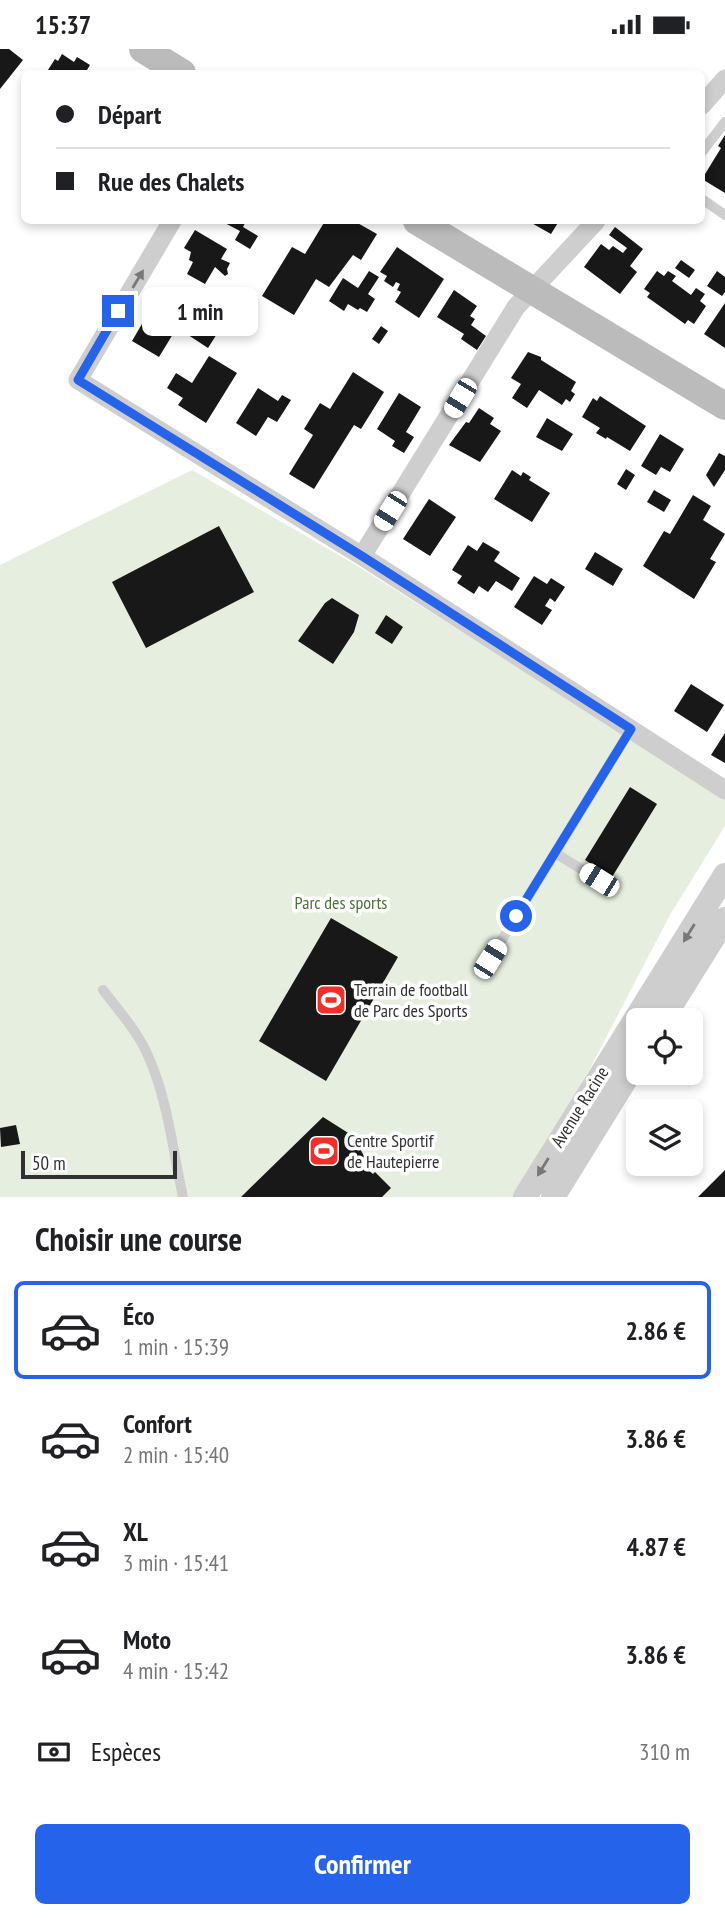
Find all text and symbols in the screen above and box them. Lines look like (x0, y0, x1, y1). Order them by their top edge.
text: 15:37 (35, 8, 91, 41)
text: Départ (98, 98, 161, 131)
text: Rue des Chalets (98, 165, 244, 198)
one-way arrow (131, 269, 144, 288)
callout: 1 min (142, 287, 258, 335)
route end (102, 295, 134, 327)
text: 1 min (177, 297, 223, 326)
car (441, 375, 480, 421)
car (370, 488, 411, 534)
car (576, 860, 623, 900)
park label: Parc des sports (295, 891, 387, 914)
route start (500, 900, 532, 932)
one-way arrow (682, 923, 695, 942)
car (470, 936, 511, 982)
place label: Terrain de football de Parc des Sports (354, 978, 469, 1022)
sports icon: Terrain de football de Parc des Sports (314, 983, 348, 1017)
map controls (626, 1008, 703, 1176)
button: locate (626, 1008, 703, 1085)
street label: Avenue Racine (546, 1062, 613, 1151)
button: layers (626, 1099, 703, 1176)
place label: Centre Sportif de Hautepierre (347, 1129, 439, 1173)
sports icon: Centre Sportif de Hautepierre (307, 1134, 341, 1168)
scale bar (21, 1148, 177, 1180)
text: 50 m (32, 1151, 66, 1175)
one-way arrow (537, 1158, 550, 1177)
text: Choisir une course (35, 1218, 242, 1260)
icon: car (39, 1299, 102, 1362)
text: Éco (123, 1299, 155, 1332)
text: 2.86 € (625, 1314, 686, 1347)
text: 1 min · 15:39 (123, 1332, 229, 1361)
icon: car (39, 1407, 102, 1470)
text: Confort (123, 1407, 192, 1440)
text: 3.86 € (625, 1422, 686, 1455)
text: 2 min · 15:40 (123, 1440, 229, 1469)
icon: car (39, 1515, 102, 1578)
text: XL (123, 1515, 148, 1548)
text: 4.87 € (627, 1530, 686, 1563)
text: 3 min · 15:41 (123, 1548, 229, 1577)
icon: car (39, 1623, 102, 1686)
text: Moto (123, 1623, 171, 1656)
text: 3.86 € (625, 1638, 686, 1671)
text: 4 min · 15:42 (123, 1656, 229, 1685)
icon: cash (35, 1733, 73, 1771)
text: Espèces (91, 1735, 161, 1768)
text: 310 m (639, 1737, 690, 1766)
button: Confirmer (35, 1824, 690, 1904)

